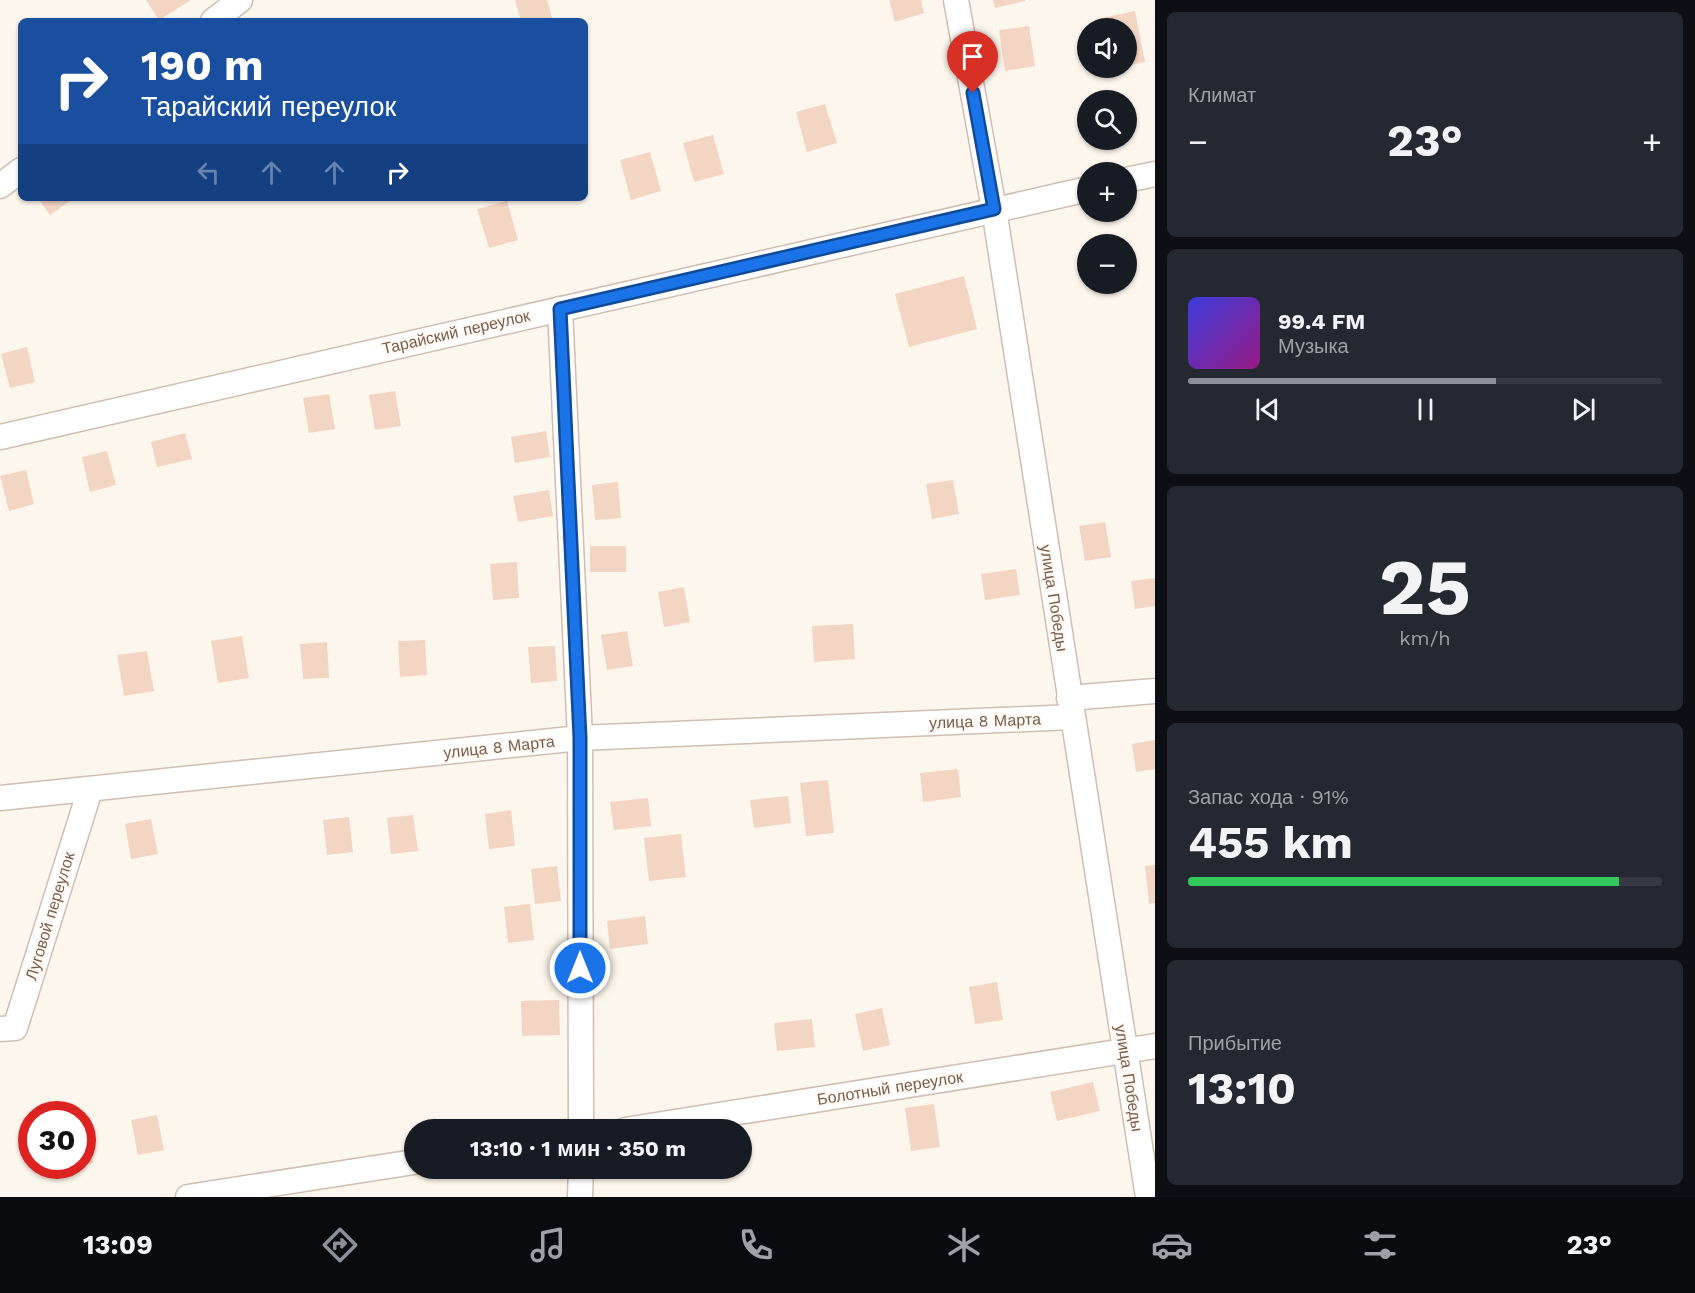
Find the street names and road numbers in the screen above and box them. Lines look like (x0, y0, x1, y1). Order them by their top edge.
street label: Тарайский переулок (380, 306, 533, 358)
street label: улица Победы (1036, 543, 1072, 653)
street label: улица 8 Марта (929, 710, 1041, 732)
street label: улица 8 Марта (442, 732, 556, 762)
street label: Луговой переулок (21, 849, 79, 982)
street label: улица Победы (1111, 1023, 1147, 1133)
street label: Болотный переулок (816, 1067, 965, 1109)

